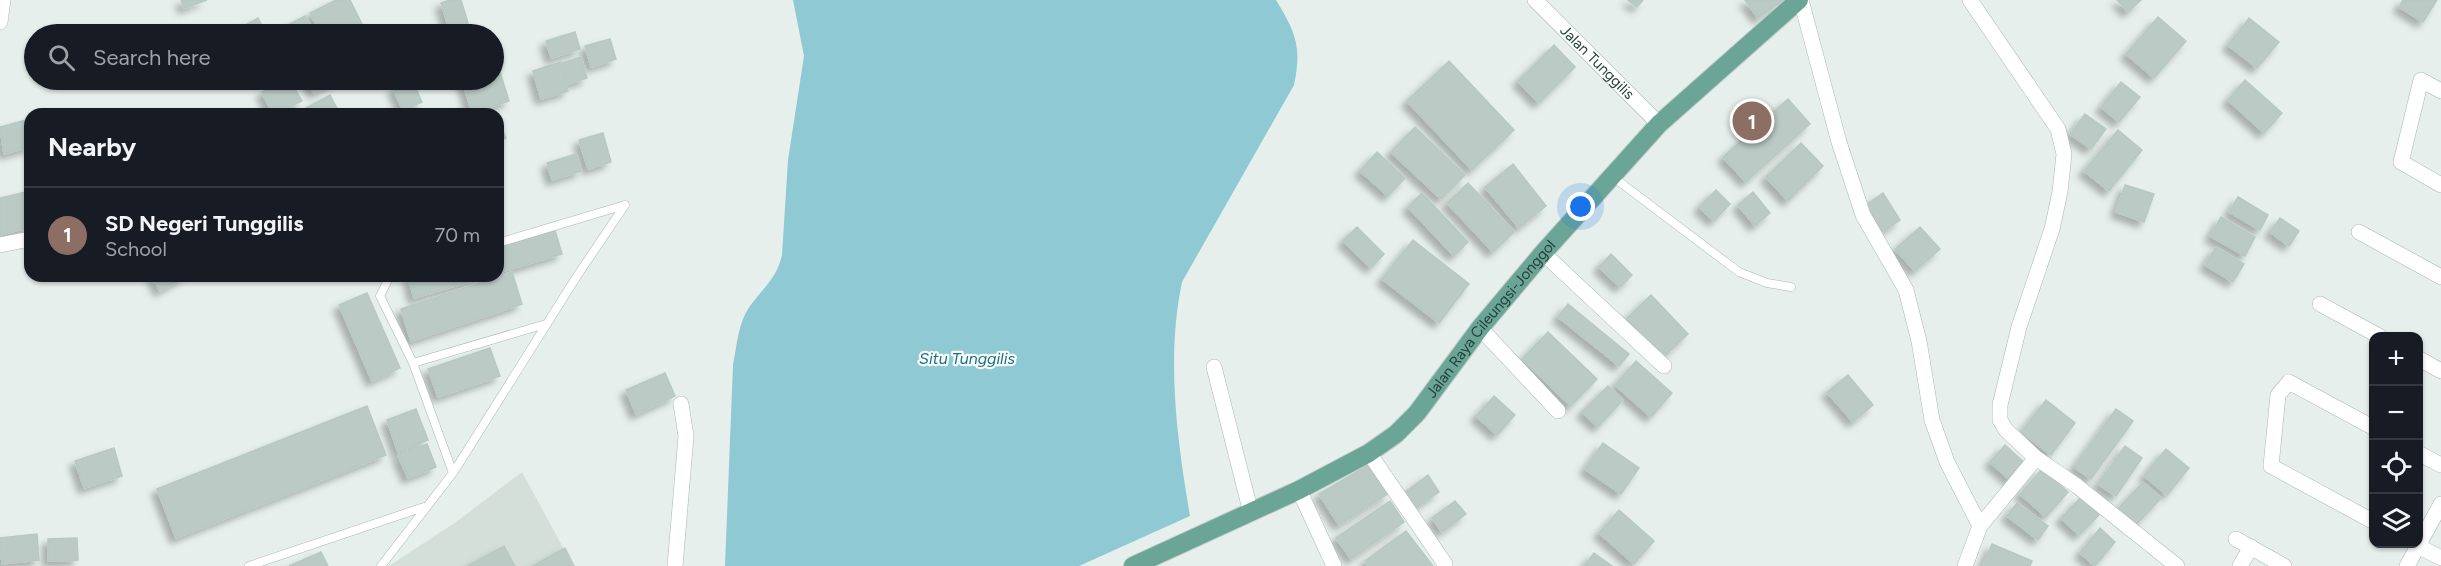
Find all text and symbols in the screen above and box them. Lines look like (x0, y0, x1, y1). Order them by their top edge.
street label: Jalan Tunggilis (1556, 21, 1638, 103)
search box (24, 24, 504, 90)
icon: search (45, 41, 78, 74)
text: Search here (93, 44, 211, 71)
pin: 1 (1732, 98, 1772, 144)
text: Nearby (48, 131, 136, 163)
your location (1566, 192, 1595, 221)
text: SD Negeri Tunggilis (105, 210, 304, 237)
text: 1 (63, 223, 72, 247)
text: 70 m (434, 223, 480, 247)
street label: Jalan Raya Cileungsi-Jonggol (1422, 236, 1559, 401)
text: School (105, 237, 167, 261)
map controls (2369, 332, 2423, 548)
button: + (2369, 332, 2423, 386)
water label: Situ Tunggilis (919, 349, 1015, 368)
button: − (2369, 386, 2423, 440)
button: locate (2369, 440, 2423, 494)
button: layers (2369, 494, 2423, 548)

